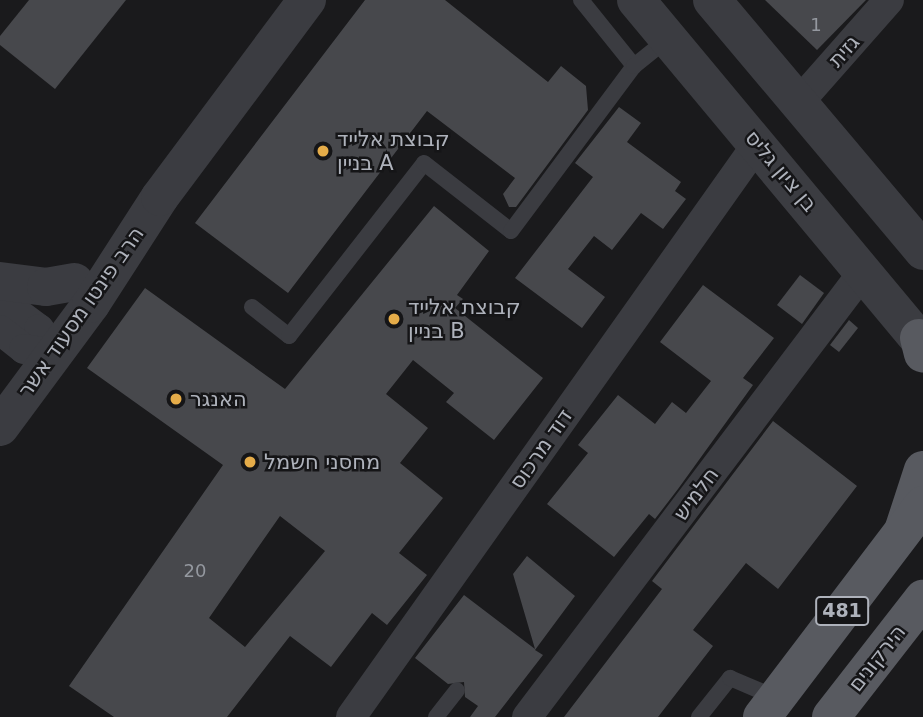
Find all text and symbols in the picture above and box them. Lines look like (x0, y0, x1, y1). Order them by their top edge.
house number: 1 (810, 14, 822, 36)
street label: גזית (823, 30, 865, 72)
street label: בן ציון גליס (740, 125, 822, 217)
place label: קבוצת אלייד בניין A (337, 126, 450, 176)
marker: קבוצת אלייד בניין A (315, 143, 331, 159)
street label: הרב פינטו מסעוד אשר (13, 222, 149, 402)
place label: קבוצת אלייד בניין B (408, 294, 521, 344)
marker: קבוצת אלייד בניין B (386, 311, 402, 327)
place label: האנגר (190, 386, 247, 412)
marker: האנגר (168, 391, 184, 407)
street label: דוד מרכוס (504, 404, 578, 494)
place label: מחסני חשמל (264, 449, 380, 475)
marker: מחסני חשמל (242, 454, 258, 470)
street label: חלמיש (668, 463, 724, 525)
house number: 20 (184, 560, 206, 582)
road number: 481 (814, 596, 870, 626)
street label: הירקונים (843, 620, 911, 696)

